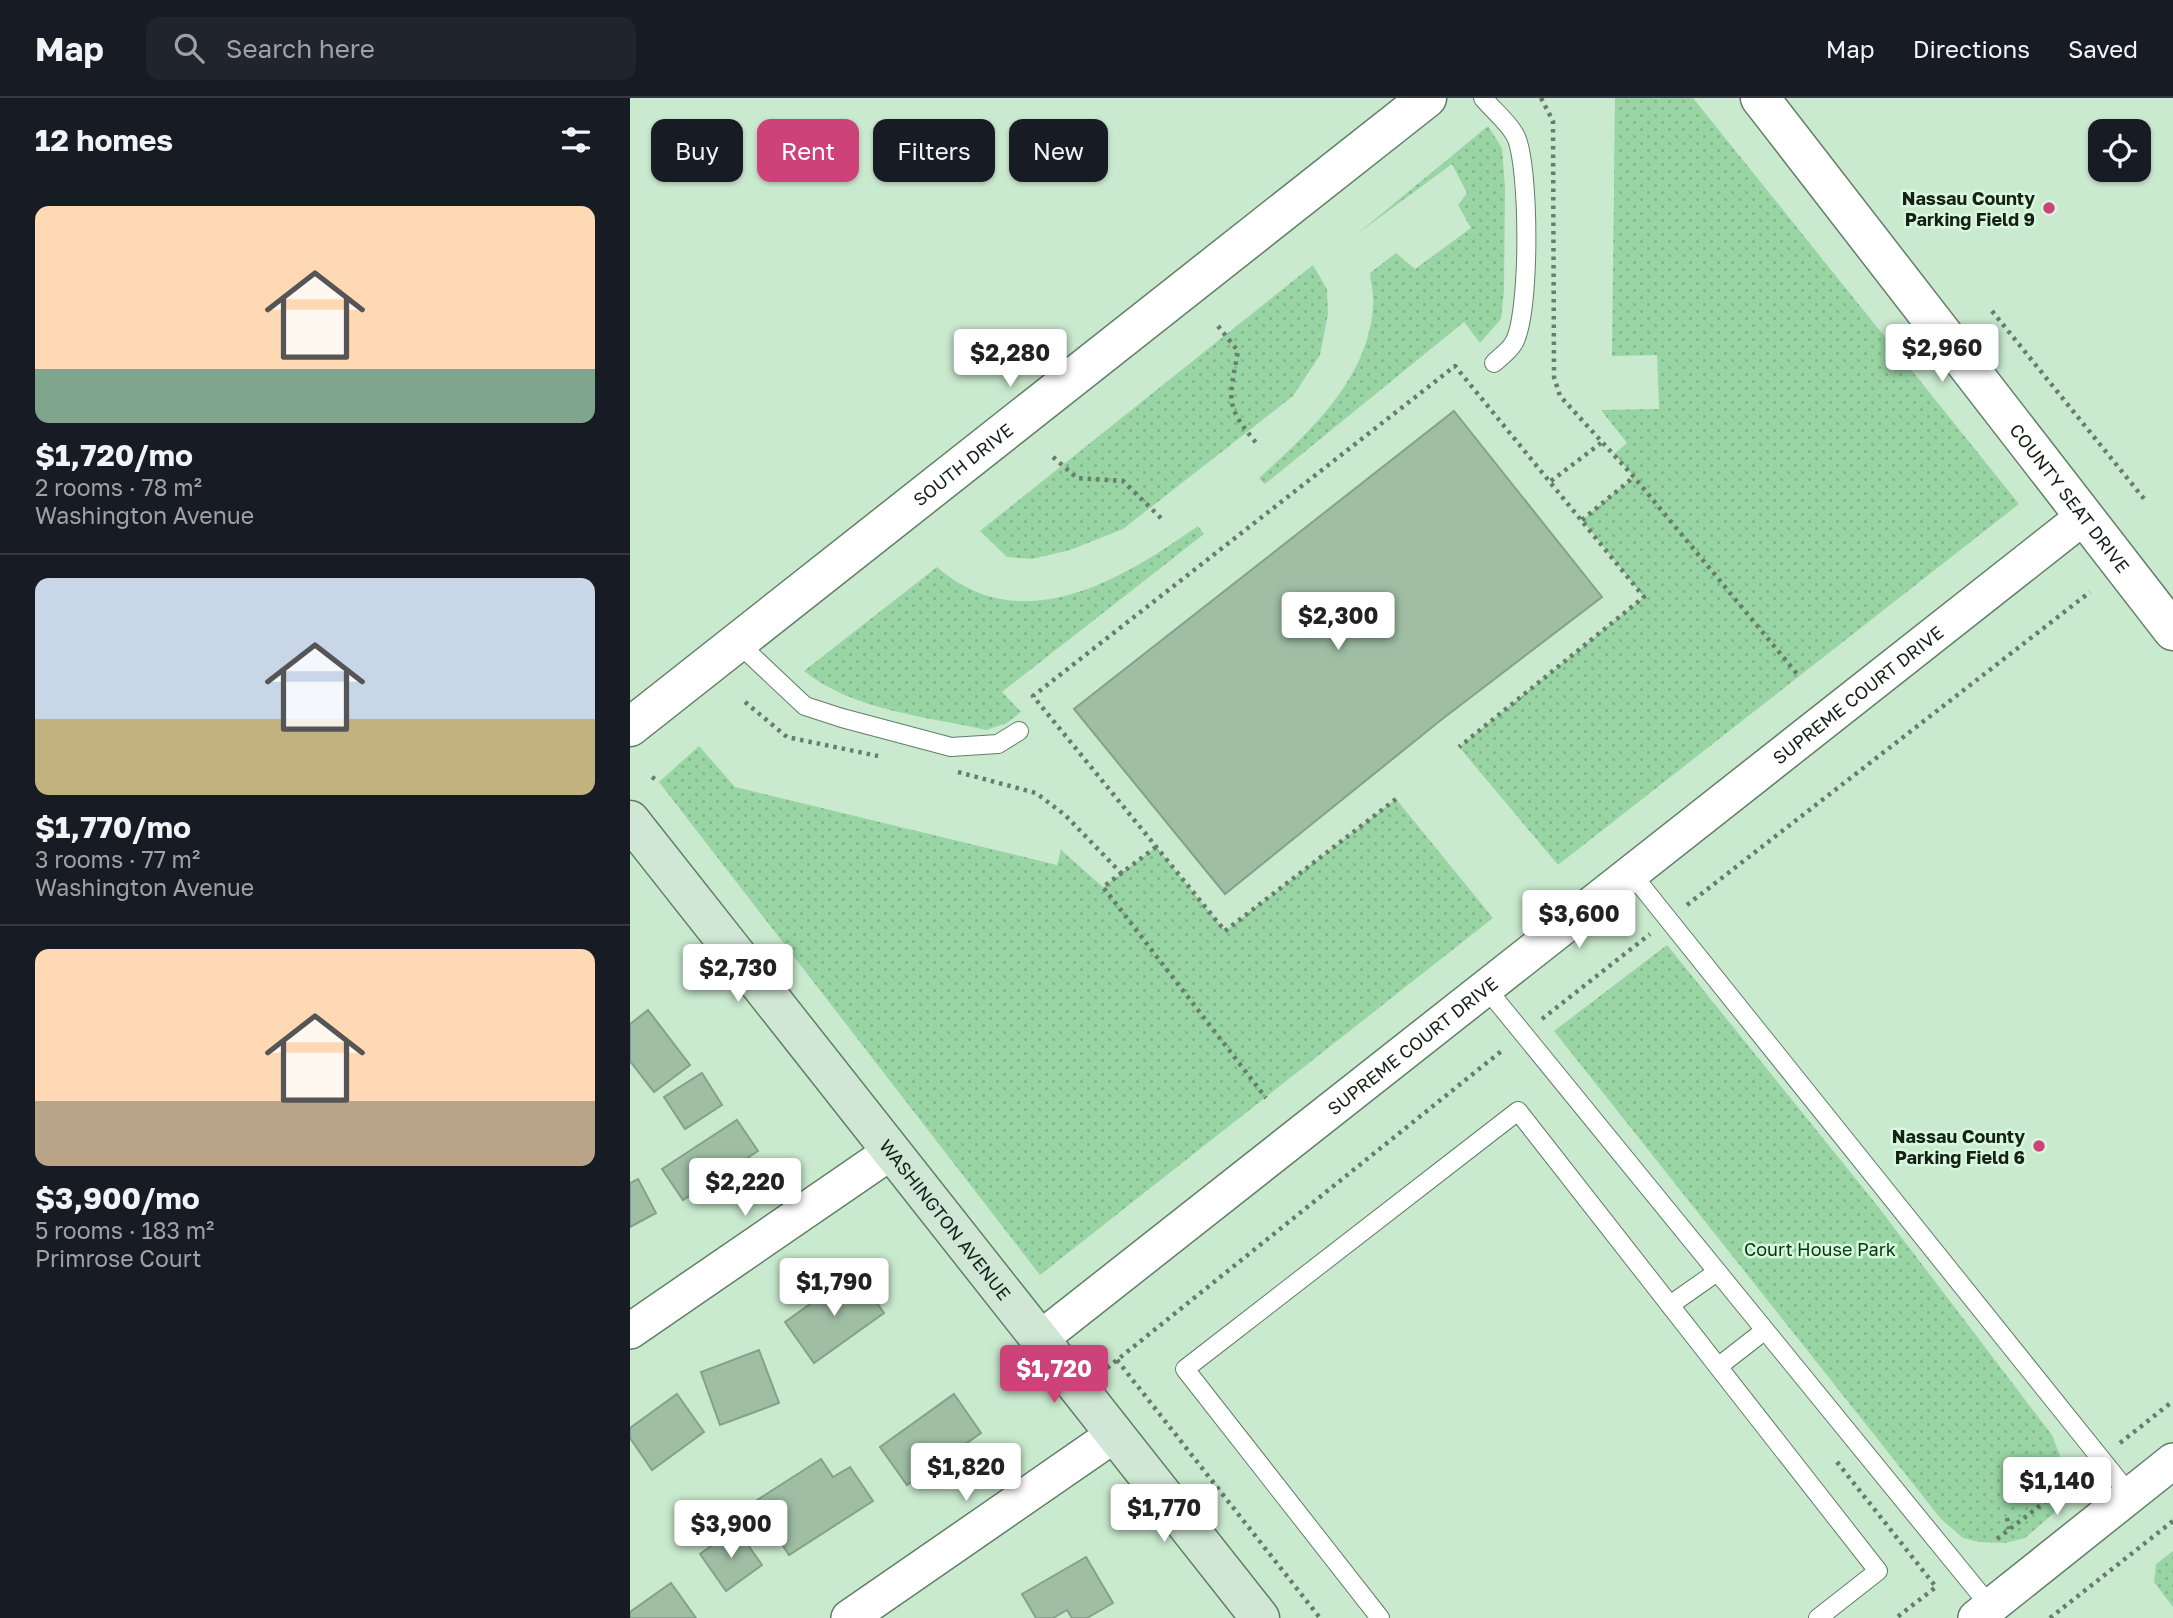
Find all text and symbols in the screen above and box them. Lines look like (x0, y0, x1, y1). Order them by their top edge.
search box (146, 17, 636, 80)
text: Map (35, 29, 104, 68)
icon: search (170, 29, 208, 67)
text: Search here (226, 33, 375, 64)
text: Map (1826, 34, 1875, 63)
text: Directions (1913, 34, 2030, 63)
text: Saved (2068, 34, 2138, 63)
chip: Buy (651, 119, 743, 182)
chip: Rent (757, 119, 859, 182)
chip: Filters (873, 119, 995, 182)
chip: New (1009, 119, 1108, 182)
map controls (2088, 119, 2151, 182)
button: locate (2088, 119, 2151, 182)
icon: filters (557, 121, 595, 159)
text: 12 homes (35, 122, 173, 158)
place label: Nassau County Parking Field 9 (1902, 187, 2035, 230)
marker: Nassau County Parking Field 9 (2041, 200, 2057, 216)
icon: home (252, 252, 378, 378)
pin: $2,960 (1885, 324, 1999, 384)
pin: $2,280 (953, 330, 1067, 389)
text: $2,960 (1902, 333, 1982, 361)
text: $2,280 (970, 338, 1050, 366)
street label: SOUTH DRIVE (909, 418, 1017, 510)
street label: COUNTY SEAT DRIVE (2005, 419, 2135, 577)
text: $1,720/mo (35, 437, 193, 473)
text: 2 rooms · 78 m² (35, 473, 202, 501)
text: Washington Avenue (35, 501, 254, 529)
pin: $2,300 (1281, 592, 1395, 652)
text: $2,300 (1298, 601, 1378, 629)
street label: SUPREME COURT DRIVE (1768, 621, 1947, 769)
icon: home (252, 624, 378, 750)
text: $1,770/mo (35, 809, 191, 845)
text: 3 rooms · 77 m² (35, 845, 200, 873)
text: Washington Avenue (35, 873, 254, 901)
pin: $3,600 (1522, 890, 1636, 950)
text: $3,600 (1538, 899, 1620, 927)
pin: $2,730 (681, 944, 795, 1004)
text: $2,730 (699, 953, 777, 981)
street label: SUPREME COURT DRIVE (1323, 972, 1502, 1119)
icon: home (252, 995, 378, 1121)
place label: Nassau County Parking Field 6 (1892, 1125, 2025, 1168)
street label: WASHINGTON AVENUE (875, 1135, 1016, 1304)
marker: Nassau County Parking Field 6 (2031, 1138, 2047, 1154)
pin: $2,220 (688, 1158, 802, 1218)
text: $2,220 (705, 1167, 785, 1195)
text: $3,900/mo (35, 1180, 200, 1216)
text: 5 rooms · 183 m² (35, 1216, 214, 1244)
park label: Court House Park (1744, 1238, 1896, 1260)
text: Primrose Court (35, 1244, 201, 1272)
pin: $1,790 (777, 1258, 891, 1318)
text: $1,790 (796, 1267, 872, 1295)
pin: $1,720 (997, 1346, 1111, 1405)
text: $1,720 (1016, 1354, 1092, 1382)
pin: $1,820 (909, 1444, 1023, 1503)
text: $1,820 (927, 1452, 1005, 1480)
pin: $1,140 (2000, 1458, 2114, 1517)
text: $1,140 (2019, 1466, 2095, 1494)
pin: $1,770 (1107, 1484, 1221, 1544)
text: $1,770 (1127, 1493, 1201, 1521)
pin: $3,900 (674, 1500, 788, 1560)
text: $3,900 (690, 1509, 772, 1537)

